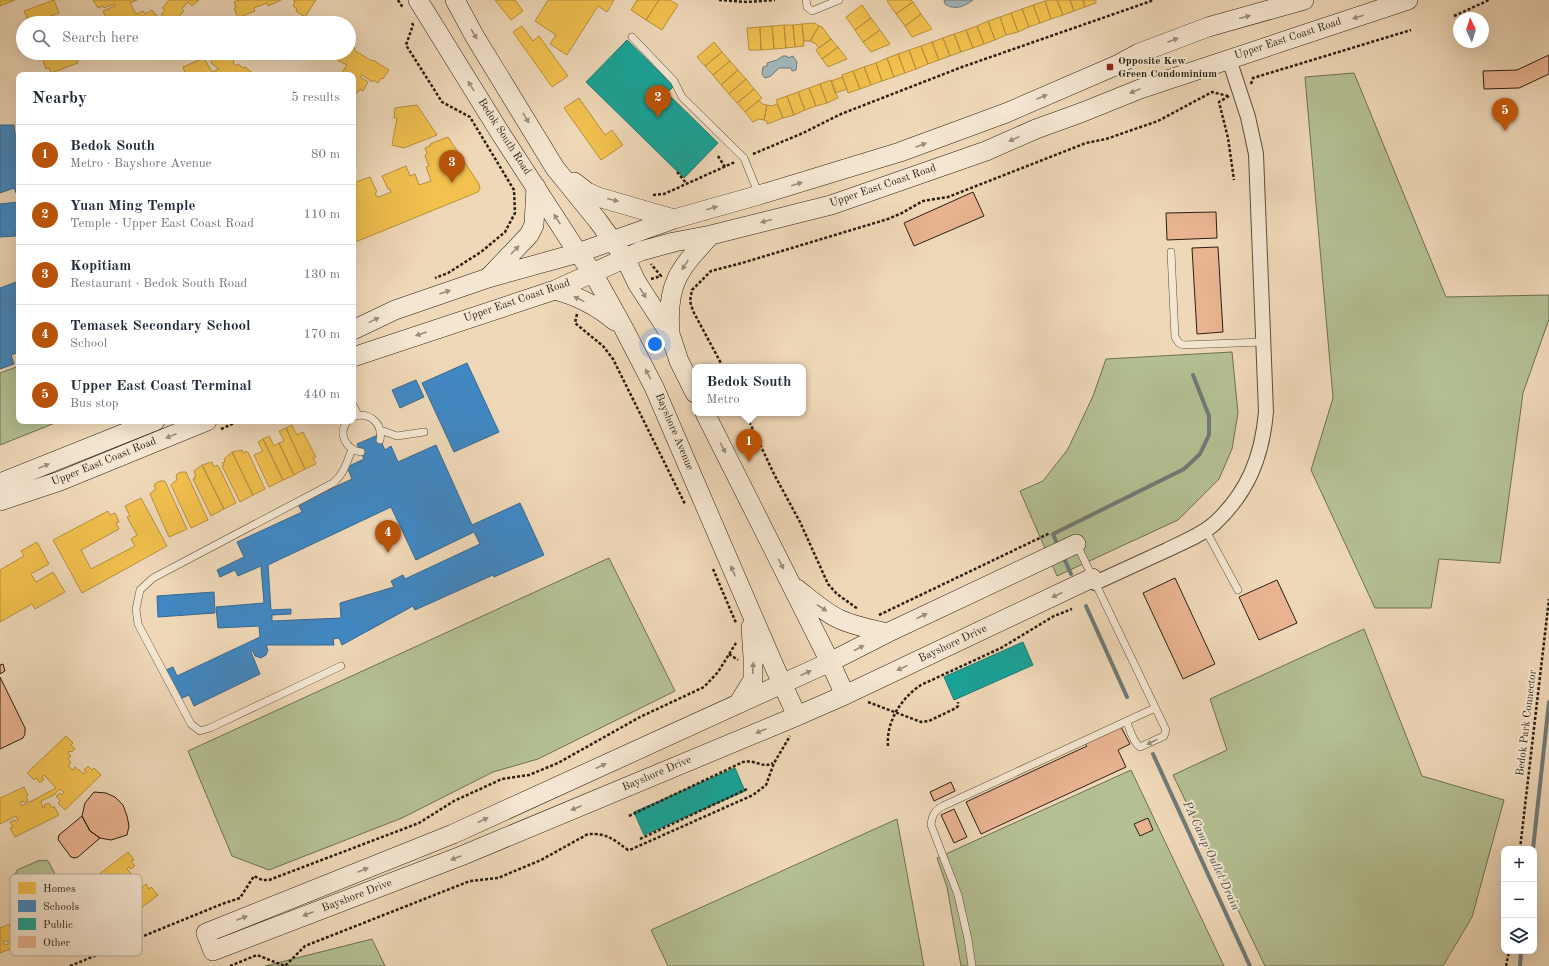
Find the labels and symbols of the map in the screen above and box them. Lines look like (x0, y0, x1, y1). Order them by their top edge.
north arrow (1453, 12, 1489, 48)
one-way arrow (1240, 14, 1252, 20)
one-way arrow (1351, 14, 1363, 20)
street label: Upper East Coast Road (1233, 16, 1343, 62)
one-way arrow (470, 28, 477, 40)
one-way arrow (1168, 37, 1180, 43)
place label: Opposite Kew Green Condominium (1118, 56, 1217, 80)
marker: Opposite Kew Green Condominium (1105, 62, 1115, 72)
one-way arrow (467, 81, 475, 91)
pin: 2 (645, 85, 671, 118)
one-way arrow (1128, 88, 1140, 94)
one-way arrow (1036, 94, 1047, 100)
street label: Bedok South Road (475, 97, 533, 177)
pin: 5 (1492, 98, 1518, 131)
one-way arrow (522, 112, 529, 124)
one-way arrow (1007, 136, 1019, 142)
one-way arrow (915, 141, 927, 147)
pin: 3 (439, 150, 465, 183)
street label: Upper East Coast Road (828, 163, 938, 209)
one-way arrow (791, 181, 803, 187)
one-way arrow (606, 198, 619, 204)
one-way arrow (706, 205, 718, 211)
one-way arrow (553, 214, 561, 225)
one-way arrow (760, 218, 772, 224)
one-way arrow (510, 245, 520, 255)
one-way arrow (681, 260, 689, 270)
street label: Upper East Coast Road (462, 278, 572, 324)
one-way arrow (639, 288, 647, 298)
one-way arrow (440, 289, 452, 295)
one-way arrow (574, 296, 585, 302)
one-way arrow (368, 317, 380, 323)
one-way arrow (415, 331, 427, 337)
your location (645, 334, 665, 354)
one-way arrow (644, 369, 651, 380)
street label: Bayshore Avenue (653, 392, 695, 472)
pin: 1 (736, 429, 762, 462)
one-way arrow (164, 433, 176, 439)
street label: Upper East Coast Road (50, 436, 158, 488)
one-way arrow (720, 442, 726, 454)
one-way arrow (38, 463, 50, 469)
pin: 4 (375, 520, 401, 553)
one-way arrow (778, 558, 784, 570)
one-way arrow (730, 565, 736, 576)
one-way arrow (1051, 592, 1063, 598)
one-way arrow (816, 604, 827, 612)
one-way arrow (916, 613, 928, 619)
street label: Bayshore Drive (917, 623, 989, 665)
one-way arrow (853, 644, 864, 651)
one-way arrow (750, 661, 756, 674)
one-way arrow (896, 665, 907, 671)
street label: Bedok Park Connector (1515, 669, 1539, 777)
one-way arrow (800, 670, 811, 676)
one-way arrow (755, 728, 766, 734)
one-way arrow (1147, 739, 1158, 745)
street label: Bayshore Drive (621, 754, 693, 794)
one-way arrow (596, 763, 607, 769)
water label: PA Camp Outlet Drain (1180, 799, 1242, 913)
one-way arrow (570, 805, 582, 811)
one-way arrow (478, 817, 490, 823)
one-way arrow (449, 855, 461, 861)
one-way arrow (358, 867, 370, 873)
legend (10, 874, 142, 956)
street label: Bayshore Drive (321, 878, 393, 914)
text: Homes (43, 884, 76, 895)
text: Schools (43, 902, 79, 913)
one-way arrow (302, 912, 314, 918)
one-way arrow (237, 915, 249, 921)
text: Public (43, 920, 73, 931)
text: Other (43, 938, 71, 949)

